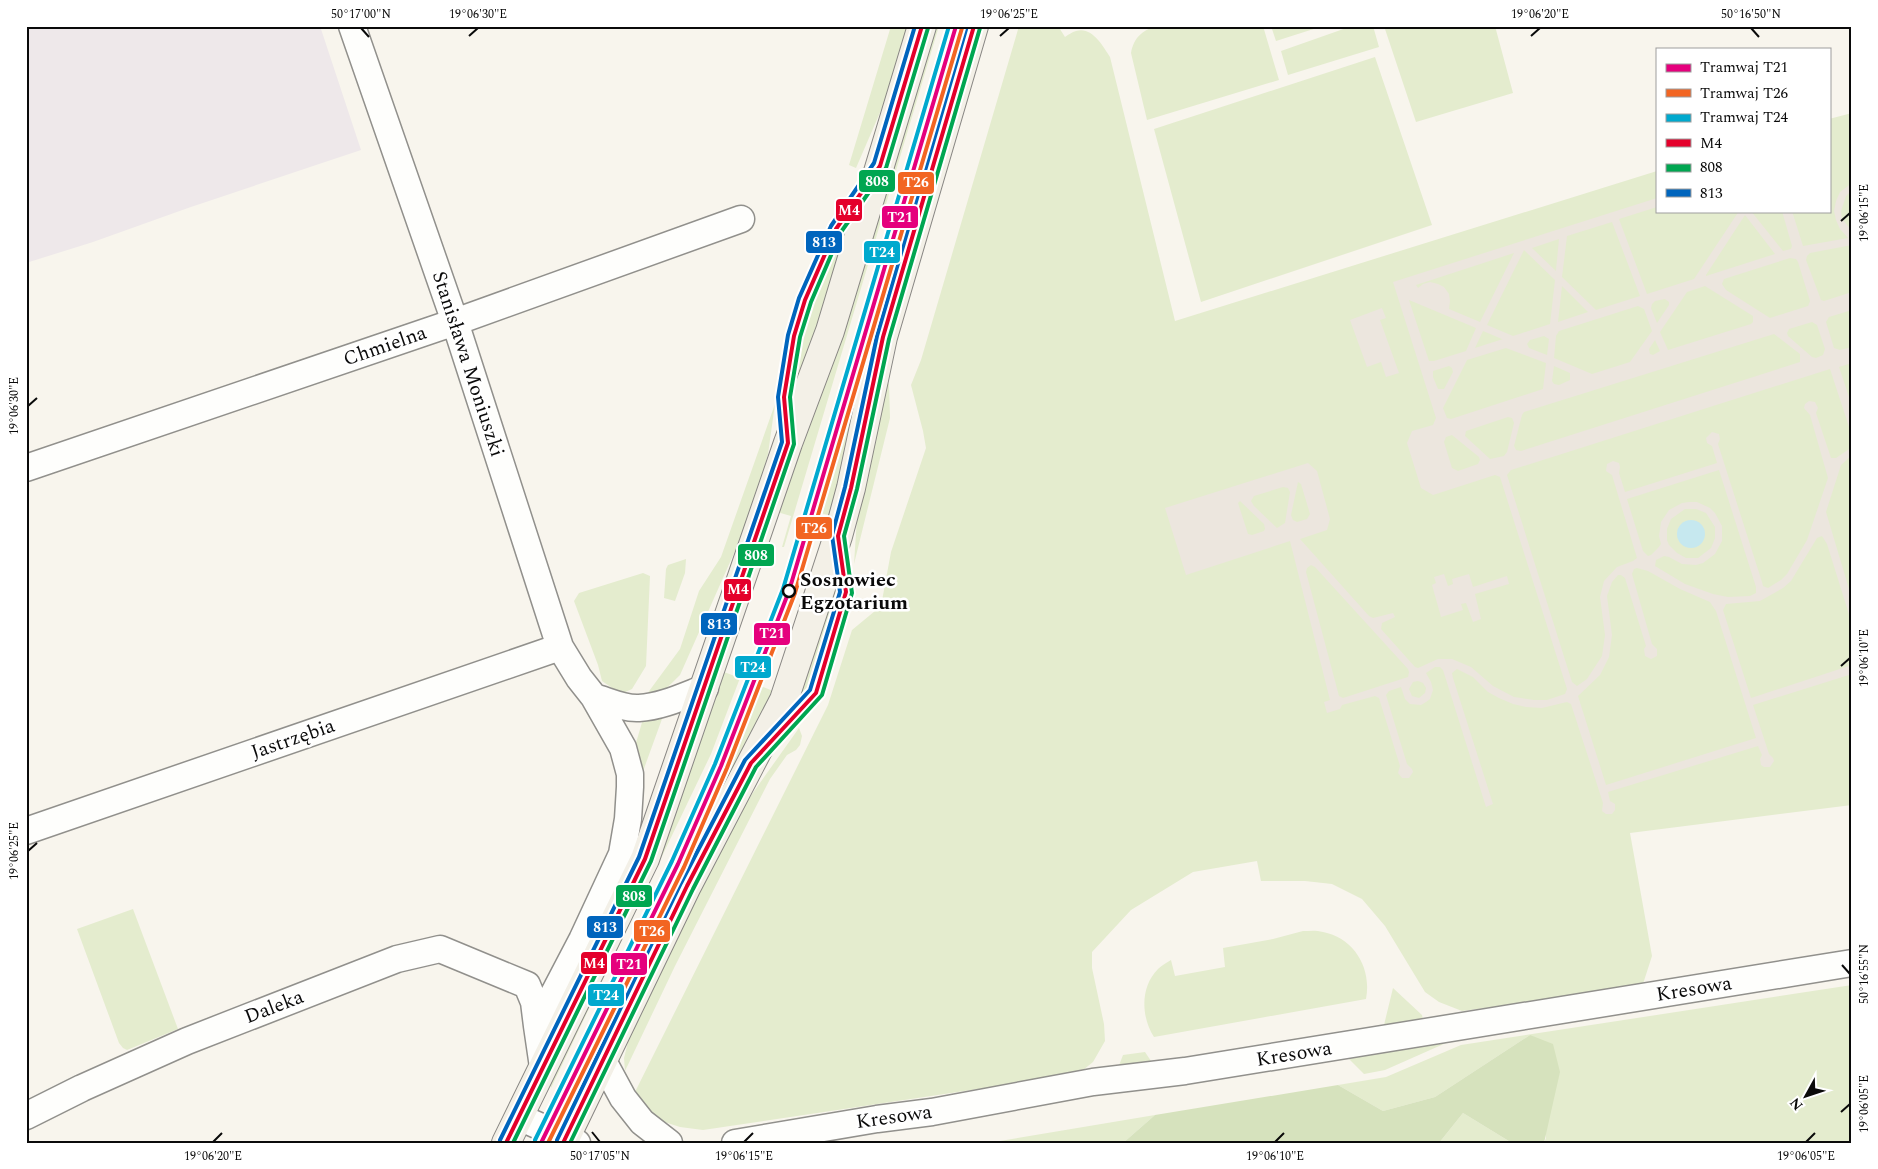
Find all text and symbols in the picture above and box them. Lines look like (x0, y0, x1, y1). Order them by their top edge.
text: 50°17'00"N (331, 5, 391, 24)
text: 19°06'30"E (449, 5, 507, 24)
text: 19°06'25"E (980, 5, 1038, 24)
text: 19°06'20"E (1511, 5, 1569, 24)
text: 50°16'50"N (1721, 5, 1781, 24)
legend (1656, 48, 1830, 212)
text: Tramwaj T21 (1700, 56, 1788, 79)
text: Tramwaj T26 (1700, 82, 1789, 105)
text: Tramwaj T24 (1700, 106, 1789, 129)
text: M4 (1700, 132, 1722, 155)
text: 808 (1700, 156, 1723, 179)
line badge: 808 (858, 169, 896, 193)
text: 808 (865, 171, 889, 192)
line badge: T26 (897, 171, 935, 195)
text: T26 (903, 172, 929, 193)
text: 813 (1700, 182, 1723, 205)
text: 19°06'15"E (1855, 184, 1874, 242)
line badge: M4 (835, 198, 863, 222)
text: M4 (838, 200, 860, 221)
line badge: T21 (881, 205, 919, 229)
text: T21 (887, 207, 913, 228)
line badge: 813 (805, 230, 843, 254)
text: 813 (812, 232, 836, 253)
line badge: T24 (863, 240, 901, 264)
text: T24 (869, 242, 895, 263)
street label: Stanisława Moniuszki (424, 267, 512, 461)
street label: Chmielna (339, 318, 431, 374)
text: 19°06'30"E (5, 377, 24, 435)
line badge: T26 (795, 516, 833, 540)
text: T26 (801, 518, 827, 539)
line badge: 808 (737, 543, 775, 567)
text: 808 (744, 545, 768, 566)
place label: Sosnowiec Egzotarium (800, 565, 908, 618)
line badge: M4 (723, 578, 752, 602)
text: M4 (727, 579, 749, 600)
marker: Sosnowiec Egzotarium (782, 584, 796, 598)
line badge: 813 (700, 612, 738, 636)
text: 813 (707, 614, 731, 635)
line badge: T21 (753, 622, 791, 646)
text: T21 (759, 623, 785, 644)
text: 19°06'10"E (1855, 629, 1874, 687)
line badge: T24 (734, 655, 772, 679)
text: T24 (740, 657, 766, 678)
street label: Jastrzębia (247, 711, 339, 767)
text: 19°06'25"E (5, 822, 24, 880)
line badge: 808 (615, 884, 653, 908)
text: 808 (622, 886, 646, 907)
line badge: 813 (586, 915, 624, 939)
text: 813 (593, 917, 617, 938)
line badge: T26 (633, 919, 671, 943)
text: T26 (639, 921, 665, 942)
text: 50°16'55"N (1855, 944, 1874, 1004)
line badge: M4 (580, 951, 608, 975)
line badge: T21 (610, 952, 648, 976)
text: M4 (583, 953, 605, 974)
text: T21 (616, 954, 642, 975)
street label: Kresowa (1654, 968, 1734, 1010)
street label: Daleka (240, 982, 308, 1032)
line badge: T24 (587, 983, 625, 1007)
text: T24 (593, 985, 619, 1006)
street label: Kresowa (1254, 1033, 1334, 1075)
north arrow (1780, 1072, 1830, 1122)
text: 19°06'05"E (1855, 1075, 1874, 1133)
text: N (1785, 1093, 1808, 1115)
street label: Kresowa (854, 1097, 934, 1137)
text: 19°06'20"E (184, 1147, 242, 1166)
text: 50°17'05"N (570, 1147, 630, 1166)
text: 19°06'15"E (715, 1147, 773, 1166)
text: 19°06'10"E (1246, 1147, 1304, 1166)
text: 19°06'05"E (1777, 1147, 1835, 1166)

